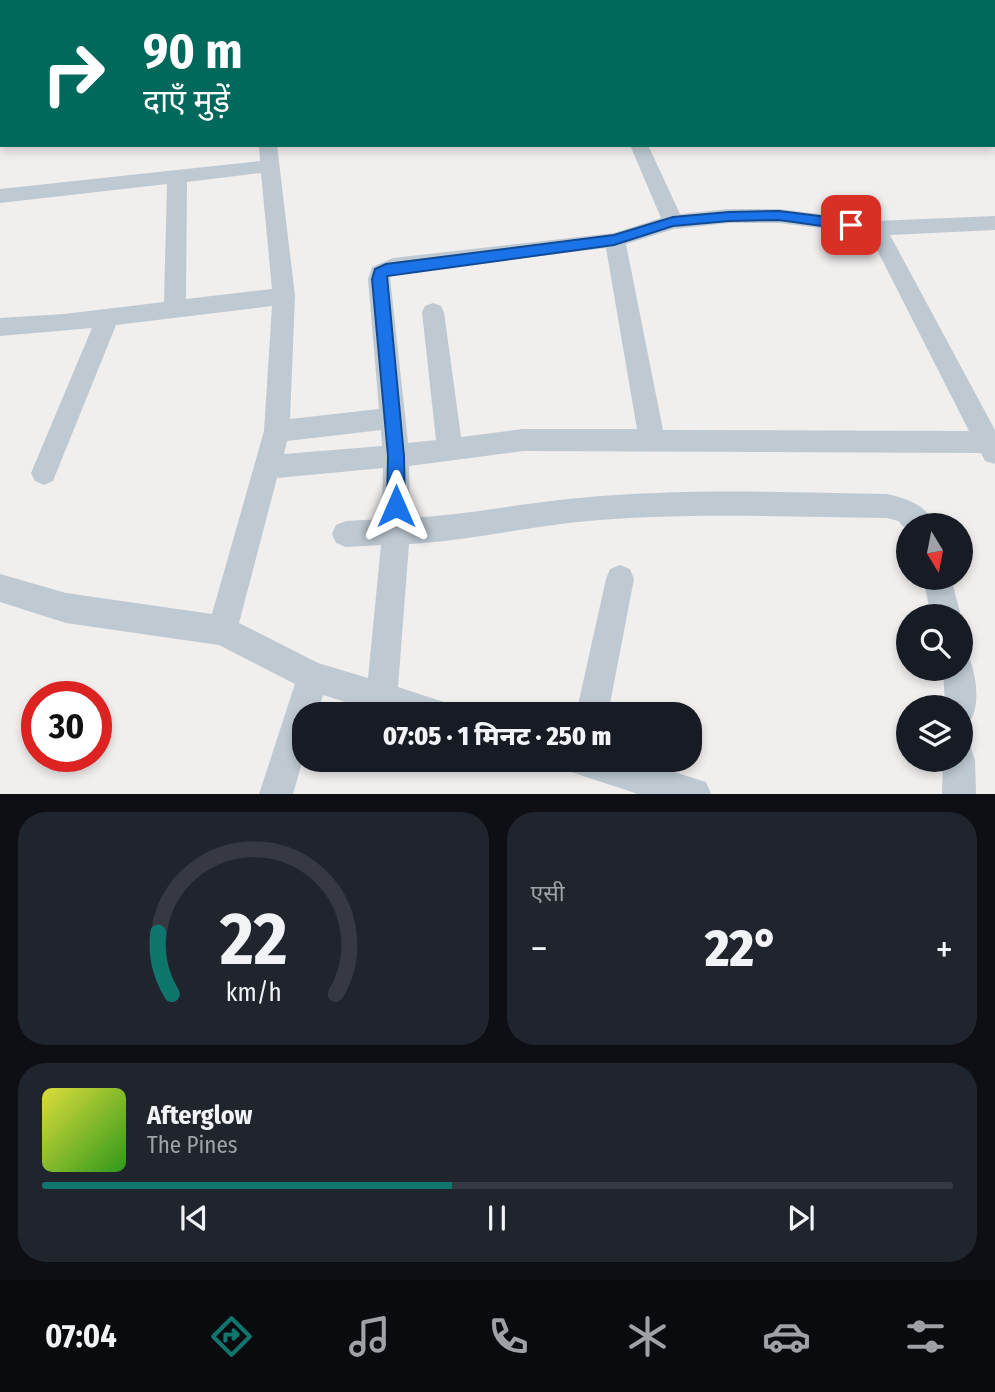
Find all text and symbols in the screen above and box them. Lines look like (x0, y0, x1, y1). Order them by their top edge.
text: 90 m (143, 22, 243, 81)
icon: right (28, 28, 119, 119)
text: दाएँ मुड़ें (143, 82, 230, 120)
pin (821, 195, 881, 255)
icon: arrive (832, 206, 870, 244)
position arrow (359, 469, 433, 543)
north arrow (896, 513, 973, 590)
map controls (896, 513, 973, 772)
button: search (896, 604, 973, 681)
speed limit sign: 30 (21, 681, 112, 772)
button: layers (896, 695, 973, 772)
text: 07:05 · 1 मिनट · 250 m (383, 721, 611, 752)
text: एसी (531, 879, 565, 907)
text: 22 (219, 897, 287, 984)
text: 22° (705, 917, 778, 980)
text: − (531, 926, 548, 972)
text: + (936, 926, 953, 972)
text: km/h (225, 978, 281, 1008)
text: Afterglow (147, 1100, 252, 1131)
text: The Pines (147, 1131, 238, 1159)
icon: previous (175, 1199, 213, 1237)
icon: pause (478, 1199, 516, 1237)
icon: next (782, 1199, 820, 1237)
icon: directions (207, 1312, 256, 1361)
icon: music (345, 1312, 394, 1361)
icon: phone (484, 1312, 533, 1361)
icon: climate (623, 1312, 672, 1361)
icon: car (762, 1312, 811, 1361)
icon: filters (901, 1312, 950, 1361)
text: 07:04 (45, 1317, 117, 1355)

